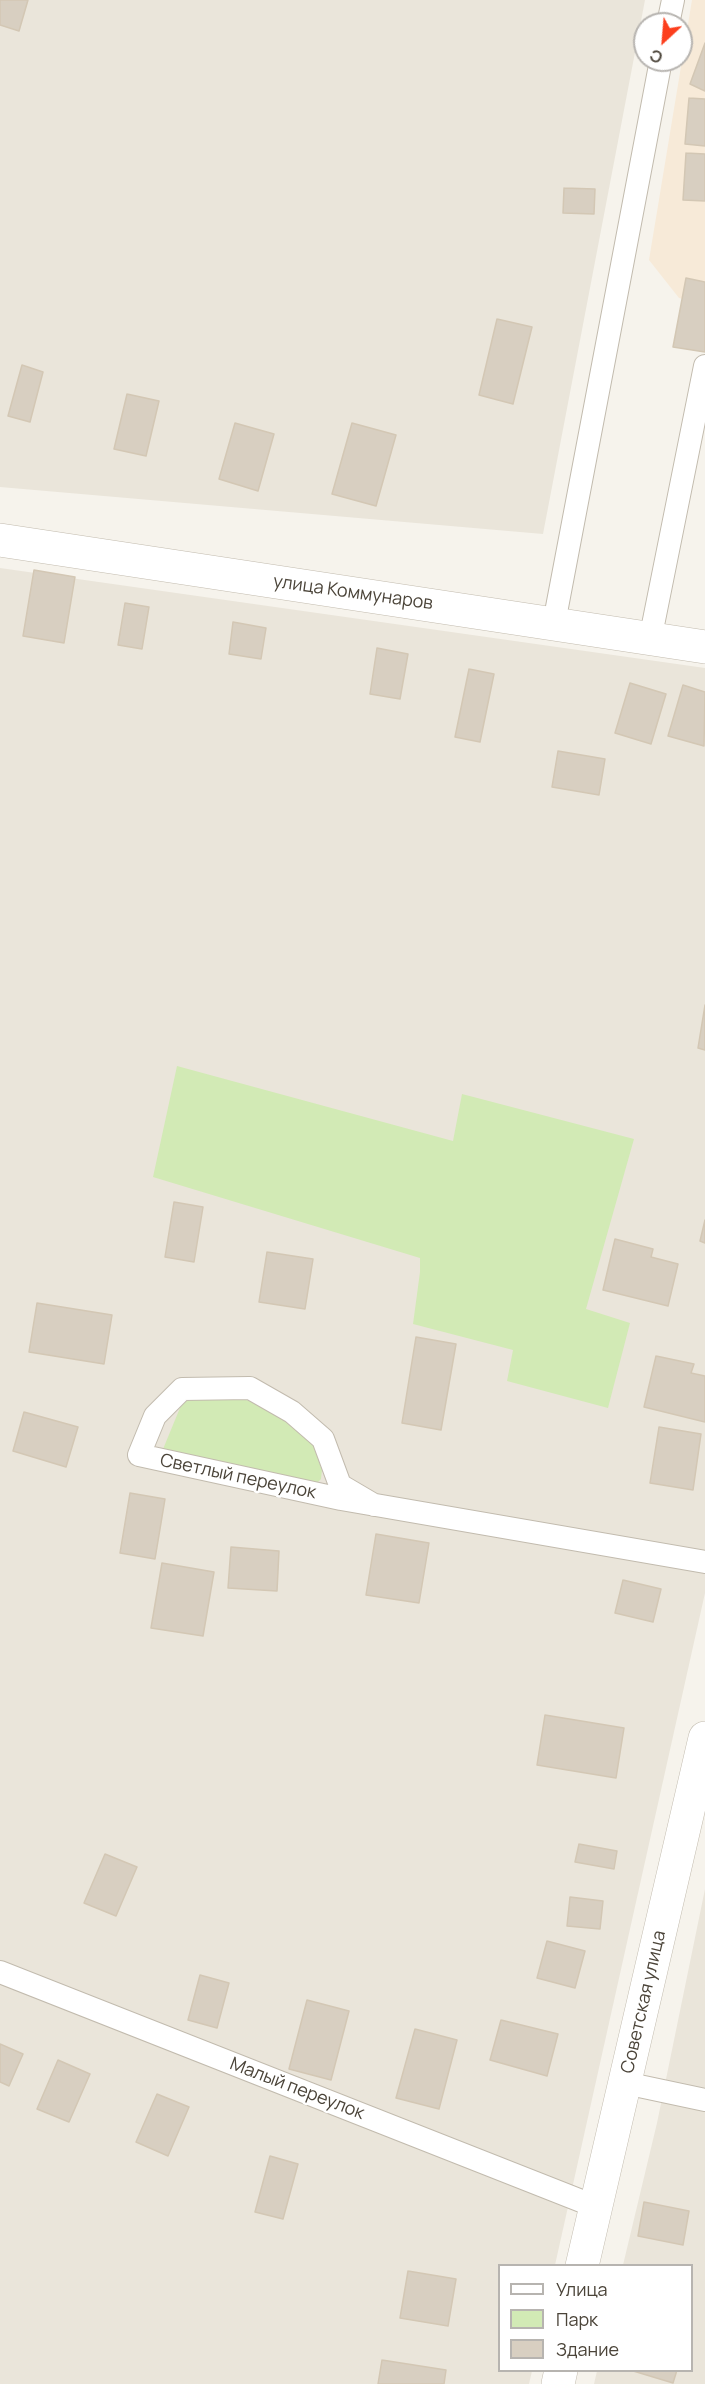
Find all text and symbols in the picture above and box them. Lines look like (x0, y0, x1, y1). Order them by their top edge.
north arrow (633, 12, 693, 72)
text: С (646, 44, 666, 69)
street label: улица Коммунаров (272, 571, 434, 615)
street label: Светлый переулок (158, 1450, 318, 1504)
street label: Советская улица (617, 1929, 671, 2075)
street label: Малый переулок (227, 2053, 367, 2125)
legend (498, 2264, 693, 2372)
text: Улица (556, 2277, 608, 2301)
text: Парк (556, 2307, 598, 2331)
text: Здание (556, 2337, 619, 2361)

